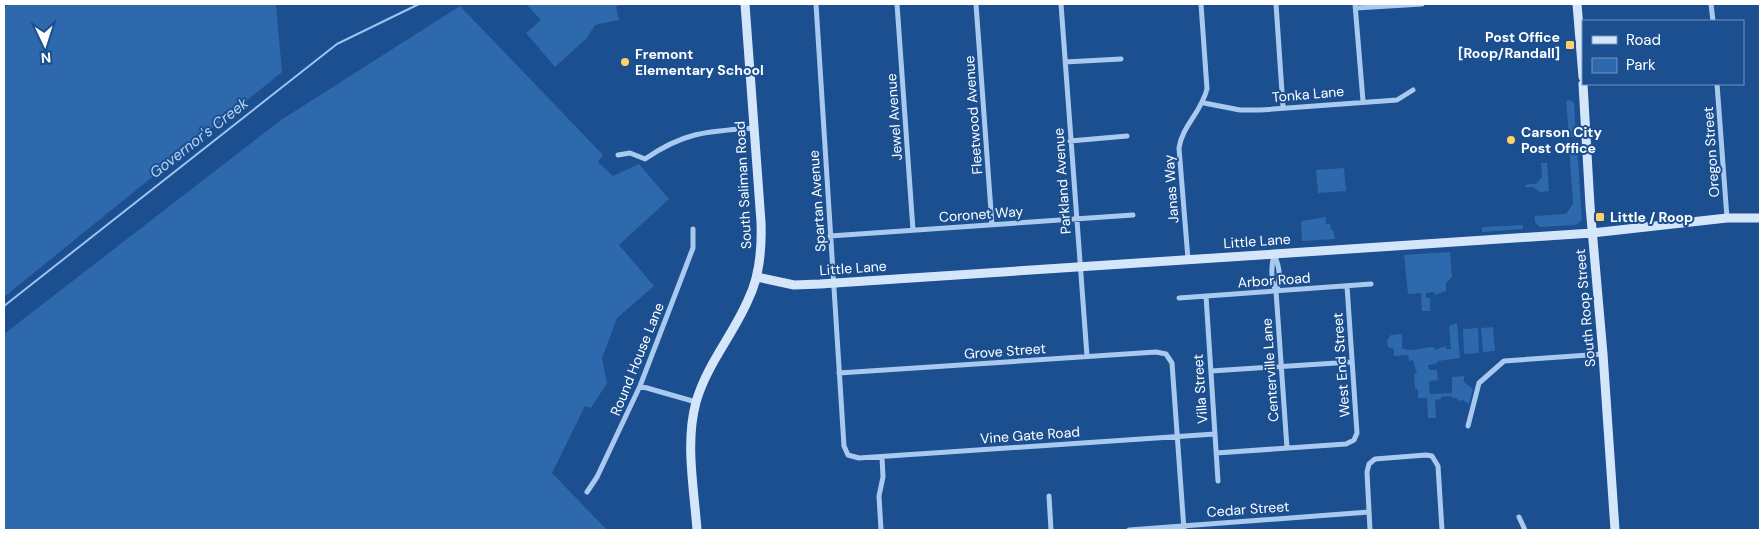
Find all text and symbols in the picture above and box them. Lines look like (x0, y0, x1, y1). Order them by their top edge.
north arrow (20, 20, 70, 70)
legend (1582, 20, 1744, 85)
place label: Post Office [Roop/Randall] (1458, 28, 1560, 62)
text: Road (1626, 30, 1661, 50)
marker: Post Office [Roop/Randall] (1564, 39, 1576, 51)
place label: Fremont Elementary School (635, 45, 764, 79)
text: N (40, 49, 52, 67)
street label: Fleetwood Avenue (960, 55, 986, 175)
text: Park (1626, 55, 1656, 75)
marker: Fremont Elementary School (619, 56, 631, 68)
street label: Jewel Avenue (882, 73, 906, 161)
street label: Tonka Lane (1271, 82, 1345, 106)
water label: Governor's Creek (146, 93, 253, 183)
street label: Oregon Street (1699, 106, 1723, 198)
street label: South Saliman Road (731, 120, 755, 250)
place label: Carson City Post Office (1521, 123, 1602, 157)
street label: Parkland Avenue (1049, 127, 1075, 235)
marker: Carson City Post Office (1505, 134, 1517, 146)
street label: Spartan Avenue (804, 149, 830, 253)
street label: Janas Way (1160, 154, 1182, 224)
street label: Coronet Way (938, 202, 1024, 226)
place label: Little / Roop (1610, 208, 1693, 226)
marker: Little / Roop (1594, 211, 1606, 223)
street label: Little Lane (1223, 230, 1291, 252)
street label: South Roop Street (1571, 248, 1599, 368)
street label: Little Lane (819, 257, 887, 279)
street label: Arbor Road (1237, 268, 1311, 292)
street label: Round House Lane (606, 300, 668, 418)
street label: West End Street (1328, 312, 1354, 418)
street label: Centerville Lane (1257, 317, 1283, 423)
street label: Grove Street (964, 339, 1046, 363)
street label: Villa Street (1189, 353, 1211, 425)
street label: Vine Gate Road (979, 423, 1081, 447)
street label: Cedar Street (1206, 497, 1290, 521)

